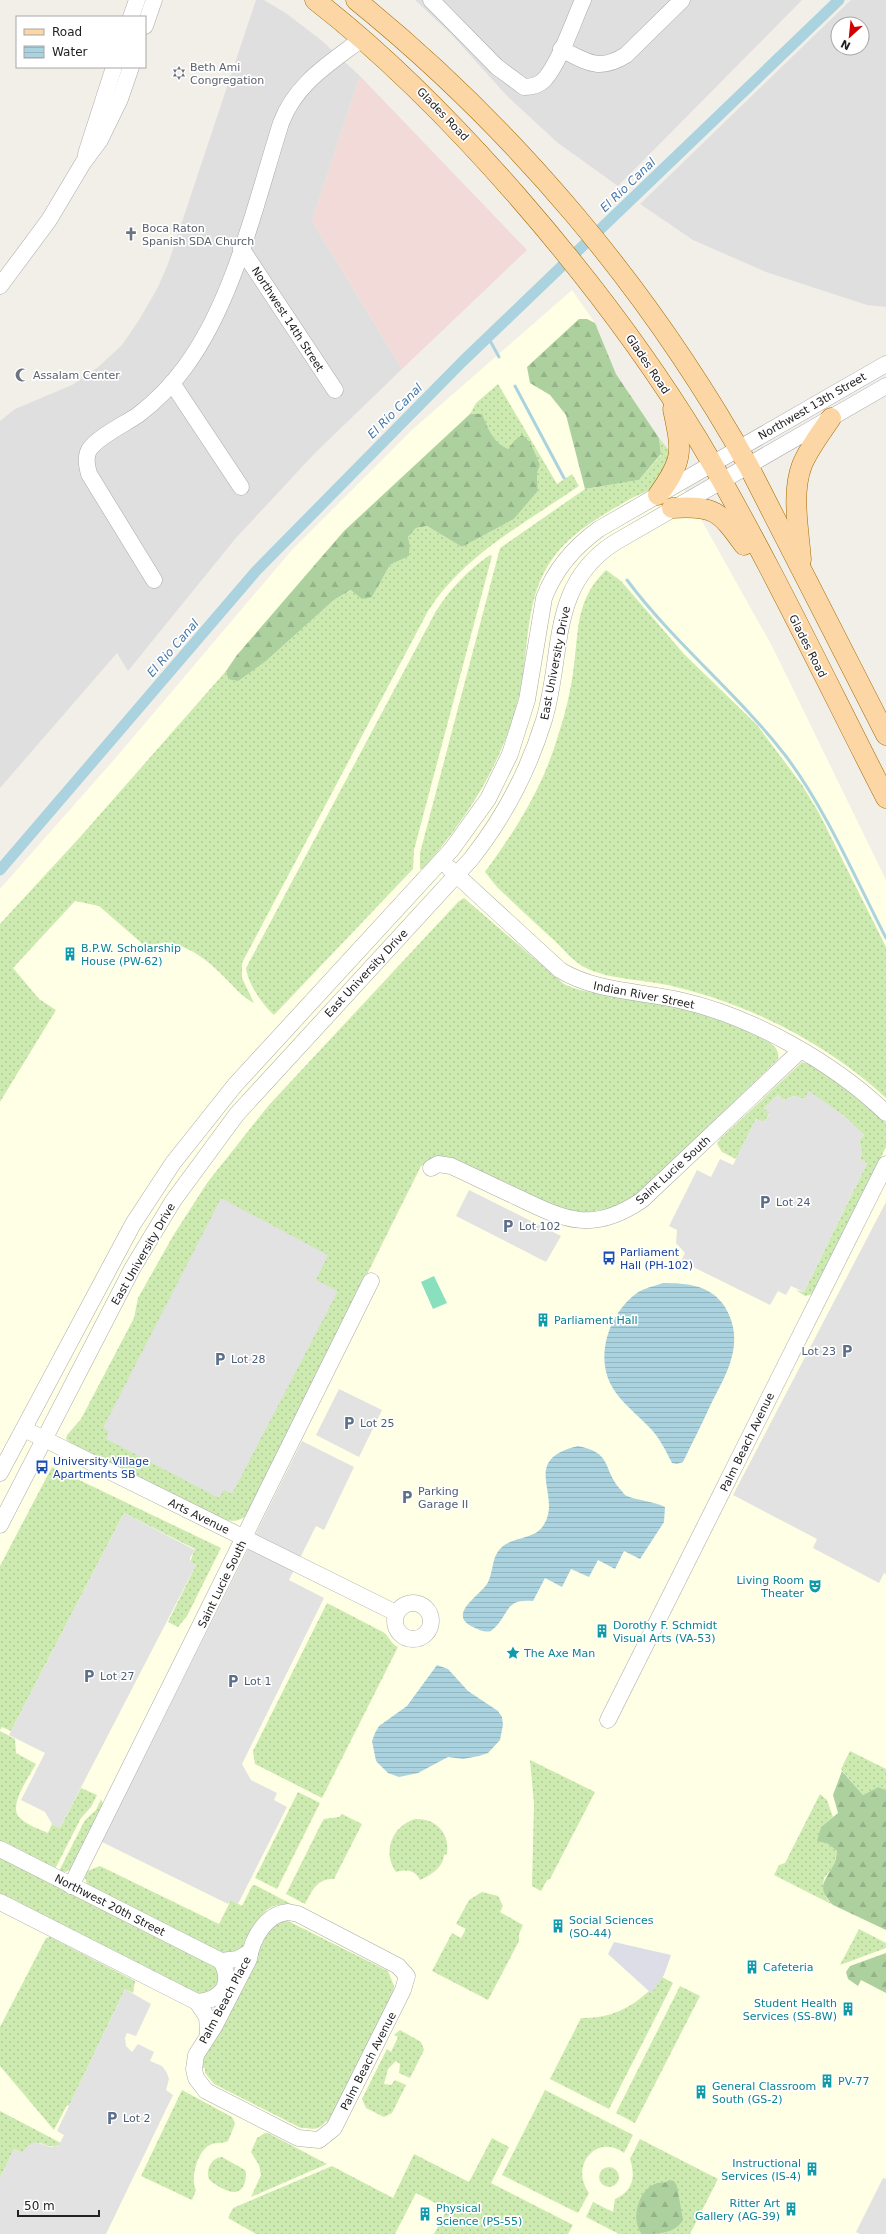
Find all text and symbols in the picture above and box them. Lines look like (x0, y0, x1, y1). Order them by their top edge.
legend (16, 16, 146, 68)
north arrow (830, 16, 870, 56)
text: Road (52, 25, 82, 39)
text: N (839, 37, 853, 52)
text: Water (52, 45, 88, 59)
place label: Beth Ami Congregation (190, 61, 264, 87)
synagogue icon: Beth Ami Congregation (171, 65, 187, 81)
street label: Glades Road (414, 85, 471, 144)
water label: El Rio Canal (597, 155, 659, 215)
place label: Boca Raton Spanish SDA Church (142, 222, 254, 248)
church icon: Boca Raton Spanish SDA Church (123, 226, 139, 242)
street label: Northwest 14th Street (249, 264, 327, 375)
street label: Glades Road (623, 332, 672, 396)
mosque icon: Assalam Center (14, 367, 30, 383)
place label: Assalam Center (33, 369, 120, 382)
street label: Northwest 13th Street (756, 370, 869, 443)
water label: El Rio Canal (365, 380, 426, 441)
street label: East University Drive (538, 605, 573, 721)
street label: Glades Road (786, 613, 829, 680)
water label: El Rio Canal (144, 616, 202, 680)
street label: East University Drive (322, 926, 411, 1020)
place label: B.P.W. Scholarship House (PW-62) (81, 942, 181, 968)
building icon: B.P.W. Scholarship House (PW-62) (62, 946, 78, 962)
street label: Indian River Street (592, 979, 696, 1012)
street label: Saint Lucie South (633, 1133, 713, 1207)
parking icon: Lot 24 (757, 1194, 773, 1210)
place label: Lot 24 (776, 1196, 810, 1209)
street label: East University Drive (109, 1201, 178, 1308)
parking icon: Lot 102 (500, 1218, 516, 1234)
place label: Lot 102 (519, 1220, 560, 1233)
place label: Parliament Hall (PH-102) (620, 1246, 693, 1272)
bus stop icon: Parliament Hall (PH-102) (601, 1250, 617, 1266)
building icon: Parliament Hall (535, 1312, 551, 1328)
place label: Parliament Hall (554, 1314, 638, 1327)
parking icon: Lot 23 (839, 1343, 855, 1359)
place label: Lot 23 (802, 1345, 836, 1358)
parking icon: Lot 28 (212, 1351, 228, 1367)
place label: Lot 28 (231, 1353, 265, 1366)
street label: Palm Beach Avenue (718, 1390, 777, 1494)
parking icon: Lot 25 (341, 1415, 357, 1431)
place label: Lot 25 (360, 1417, 394, 1430)
place label: University Village Apartments SB (53, 1455, 149, 1481)
bus stop icon: University Village Apartments SB (34, 1459, 50, 1475)
place label: Parking Garage II (418, 1485, 468, 1511)
parking icon: Parking Garage II (399, 1489, 415, 1505)
street label: Arts Avenue (166, 1496, 232, 1537)
street label: Saint Lucie South (196, 1538, 249, 1630)
place label: Living Room Theater (736, 1574, 804, 1600)
theatre icon: Living Room Theater (807, 1578, 823, 1594)
place label: Dorothy F. Schmidt Visual Arts (VA-53) (613, 1619, 718, 1645)
building icon: Dorothy F. Schmidt Visual Arts (VA-53) (594, 1623, 610, 1639)
place icon: The Axe Man (505, 1645, 521, 1661)
place label: The Axe Man (523, 1647, 595, 1660)
parking icon: Lot 27 (81, 1668, 97, 1684)
place label: Lot 27 (100, 1670, 134, 1683)
parking icon: Lot 1 (225, 1673, 241, 1689)
place label: Lot 1 (244, 1675, 271, 1688)
street label: Northwest 20th Street (52, 1872, 168, 1939)
place label: Social Sciences (SO-44) (569, 1914, 654, 1940)
building icon: Social Sciences (SO-44) (550, 1918, 566, 1934)
street label: Palm Beach Place (197, 1954, 254, 2046)
building icon: Cafeteria (744, 1959, 760, 1975)
place label: Cafeteria (763, 1961, 813, 1974)
place label: Student Health Services (SS-8W) (743, 1997, 837, 2023)
building icon: Student Health Services (SS-8W) (840, 2001, 856, 2017)
street label: Palm Beach Avenue (338, 2010, 399, 2113)
building icon: PV-77 (819, 2073, 835, 2089)
place label: PV-77 (838, 2075, 869, 2088)
place label: General Classroom South (GS-2) (712, 2080, 816, 2106)
building icon: General Classroom South (GS-2) (693, 2084, 709, 2100)
parking icon: Lot 2 (104, 2110, 120, 2126)
place label: Lot 2 (123, 2112, 150, 2125)
place label: Instructional Services (IS-4) (721, 2157, 801, 2183)
building icon: Instructional Services (IS-4) (804, 2161, 820, 2177)
scale bar (18, 2192, 99, 2218)
place label: Ritter Art Gallery (AG-39) (695, 2197, 781, 2223)
text: 50 m (24, 2199, 55, 2213)
building icon: Ritter Art Gallery (AG-39) (783, 2201, 799, 2217)
place label: Physical Science (PS-55) (436, 2202, 522, 2228)
building icon: Physical Science (PS-55) (417, 2206, 433, 2222)

